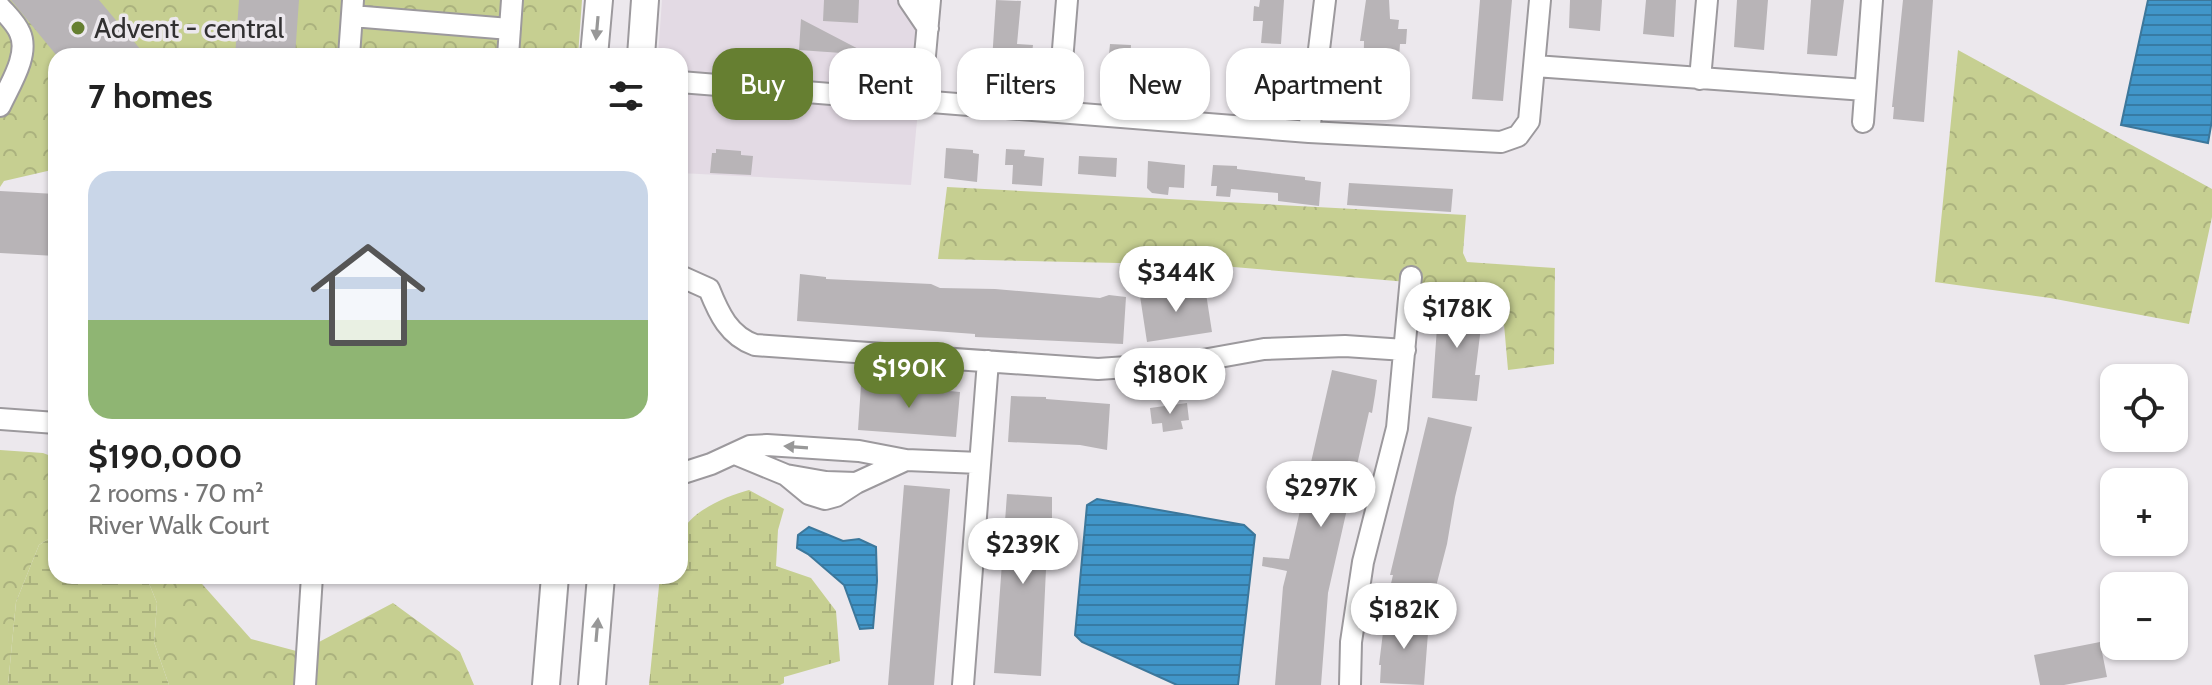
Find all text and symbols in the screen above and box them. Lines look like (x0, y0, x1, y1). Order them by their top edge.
place label: Advent - central (94, 11, 284, 45)
one-way arrow (590, 16, 603, 41)
marker: Advent - central (69, 19, 87, 37)
chip: Buy (712, 48, 813, 120)
chip: Rent (829, 48, 941, 120)
chip: Filters (957, 48, 1084, 120)
chip: New (1100, 48, 1210, 120)
chip: Apartment (1226, 48, 1410, 120)
icon: filters (604, 74, 648, 118)
text: 7 homes (88, 75, 213, 117)
icon: home (296, 223, 440, 367)
pin: $344K (1120, 246, 1232, 314)
text: $344K (1137, 256, 1215, 288)
pin: $178K (1401, 282, 1513, 350)
text: $178K (1422, 292, 1492, 324)
pin: $190K (853, 342, 965, 410)
pin: $180K (1114, 348, 1226, 416)
text: $190K (872, 352, 946, 384)
text: $180K (1132, 358, 1208, 390)
map controls (2100, 364, 2188, 660)
button: locate (2100, 364, 2188, 452)
text: $190,000 (88, 435, 243, 477)
one-way arrow (783, 440, 808, 453)
pin: $297K (1265, 461, 1377, 529)
button: + (2100, 468, 2188, 556)
text: $297K (1284, 471, 1358, 503)
text: 2 rooms · 70 m² (88, 477, 264, 509)
text: River Walk Court (88, 509, 269, 541)
pin: $239K (967, 518, 1079, 586)
text: $239K (986, 528, 1060, 560)
button: − (2100, 572, 2188, 660)
pin: $182K (1348, 583, 1460, 651)
text: $182K (1369, 593, 1439, 625)
one-way arrow (591, 618, 604, 643)

